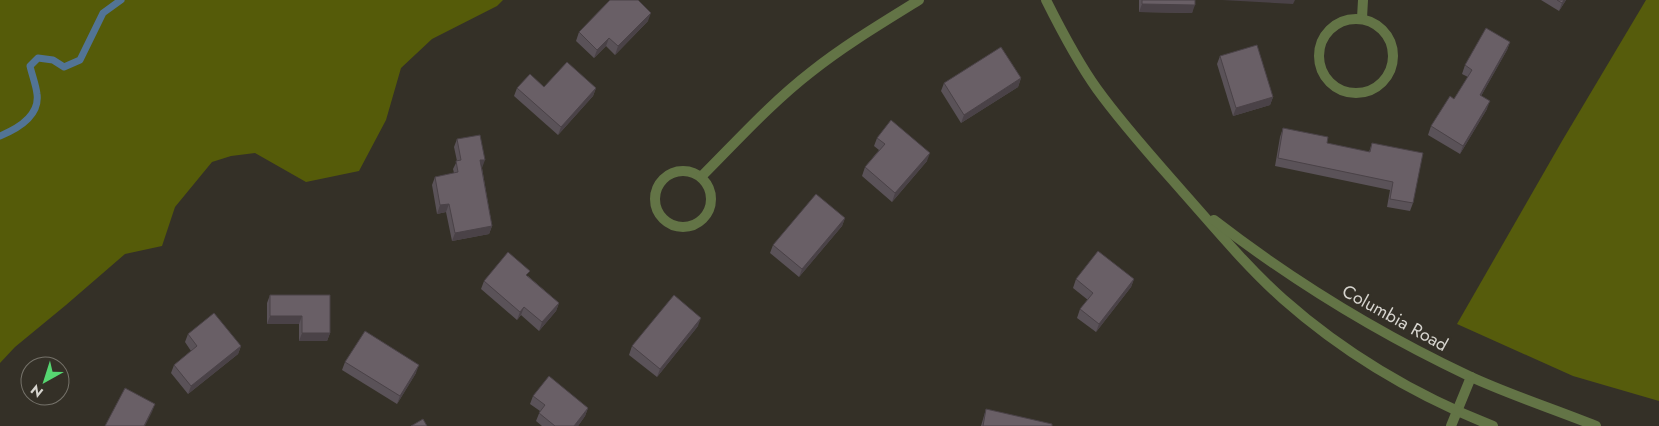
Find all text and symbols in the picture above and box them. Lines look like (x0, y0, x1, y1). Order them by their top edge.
street label: Columbia Road (1337, 278, 1453, 358)
north arrow (20, 356, 70, 406)
text: N (26, 380, 47, 402)

